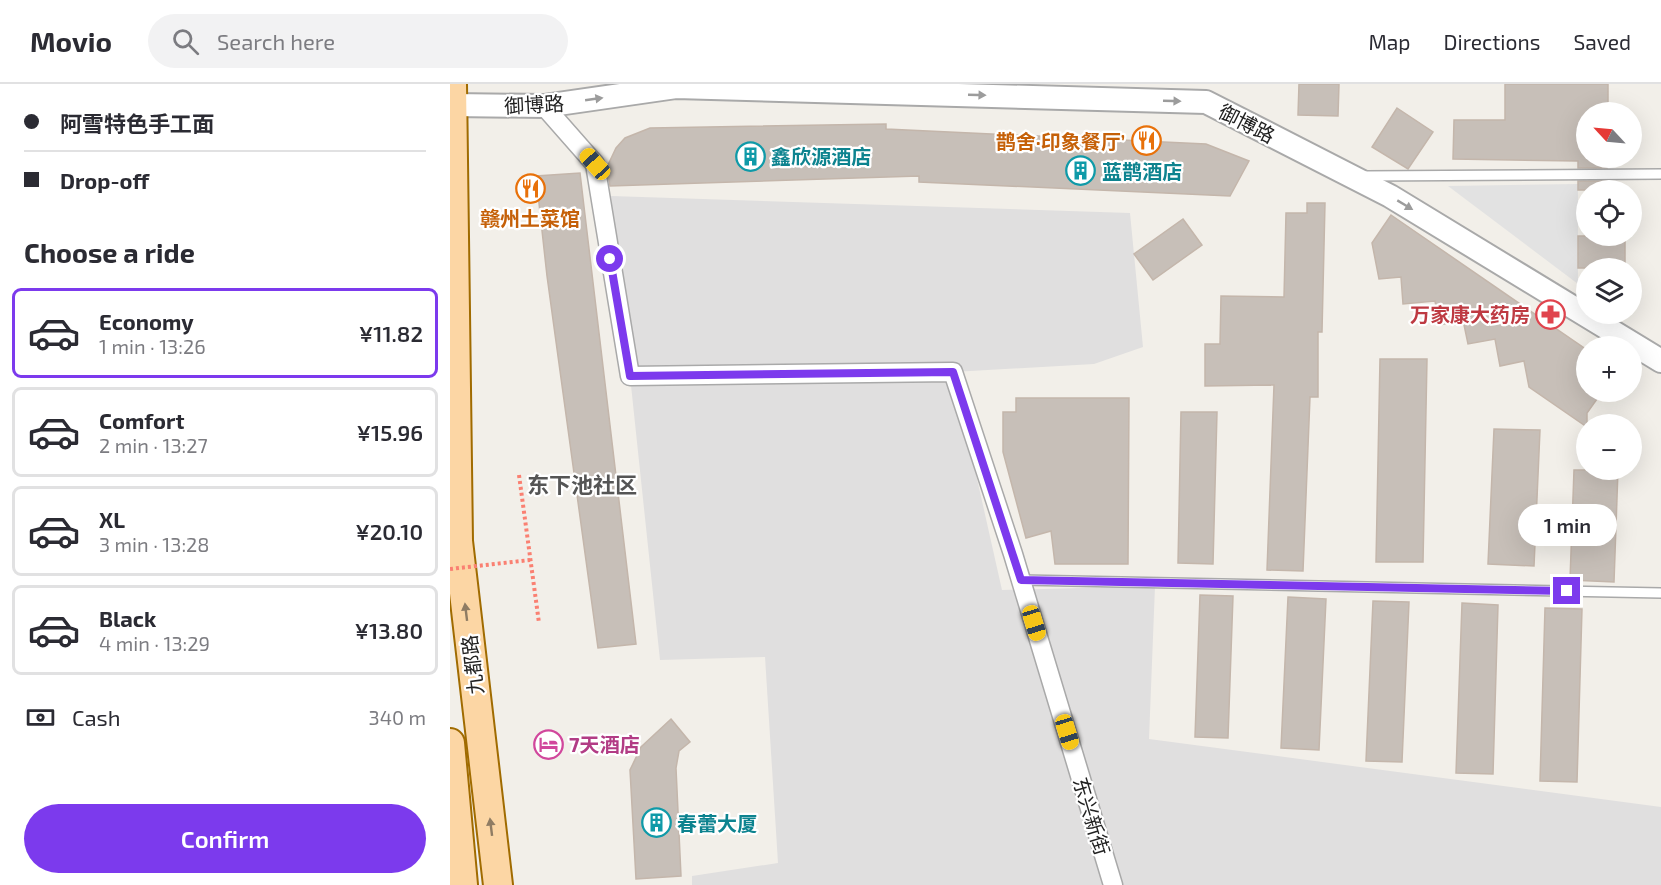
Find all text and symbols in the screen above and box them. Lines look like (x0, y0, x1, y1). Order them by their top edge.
search box (148, 14, 568, 68)
text: Movio (30, 24, 112, 58)
icon: search (169, 25, 202, 58)
text: Search here (217, 28, 335, 54)
text: Map (1368, 29, 1411, 54)
text: Directions (1444, 29, 1540, 54)
text: Saved (1573, 29, 1631, 54)
street label: 御博路 (503, 90, 565, 118)
one-way arrow (968, 91, 987, 100)
one-way arrow (585, 94, 604, 103)
one-way arrow (1163, 96, 1182, 106)
street label: 御博路 (1215, 99, 1279, 147)
north arrow (1576, 102, 1642, 168)
map controls (1576, 102, 1642, 480)
text: 阿雪特色手工面 (60, 110, 214, 136)
restaurant icon: 鹊舍·印象餐厅’ (1130, 125, 1162, 157)
place label: 鹊舍·印象餐厅’ (996, 129, 1125, 153)
building icon: 鑫欣源酒店 (734, 140, 766, 172)
place label: 鑫欣源酒店 (771, 144, 871, 168)
car (576, 145, 614, 183)
building icon: 蓝鹊酒店 (1065, 155, 1097, 187)
place label: 蓝鹊酒店 (1102, 159, 1182, 183)
text: Drop-off (60, 167, 149, 193)
restaurant icon: 赣州土菜馆 (514, 172, 546, 204)
button: locate (1576, 180, 1642, 246)
one-way arrow (1397, 200, 1413, 211)
place label: 赣州土菜馆 (480, 206, 580, 230)
text: Choose a ride (24, 236, 195, 268)
route start (596, 245, 623, 272)
button: layers (1576, 258, 1642, 324)
pharmacy icon: 万家康大药房 (1535, 298, 1567, 330)
place label: 万家康大药房 (1410, 302, 1530, 326)
icon: car (27, 306, 81, 360)
text: Economy (99, 308, 194, 334)
text: ¥11.82 (359, 320, 423, 346)
text: 1 min · 13:26 (99, 334, 206, 358)
button: + (1576, 336, 1642, 402)
icon: car (27, 405, 81, 459)
text: Comfort (99, 407, 184, 433)
button: − (1576, 414, 1642, 480)
text: ¥15.96 (357, 419, 423, 445)
text: 2 min · 13:27 (99, 433, 208, 457)
district label: 东下池社区 (527, 471, 637, 497)
icon: car (27, 504, 81, 558)
callout: 1 min (1518, 504, 1616, 546)
text: XL (99, 506, 125, 532)
text: 1 min (1544, 513, 1591, 537)
text: ¥20.10 (355, 518, 423, 544)
text: 3 min · 13:28 (99, 532, 210, 556)
route end (1553, 577, 1580, 604)
icon: car (27, 603, 81, 657)
one-way arrow (462, 603, 471, 622)
car (1020, 603, 1048, 643)
text: Black (99, 605, 156, 631)
text: ¥13.80 (355, 617, 423, 643)
text: 4 min · 13:29 (99, 631, 210, 655)
street label: 九都路 (456, 634, 488, 696)
icon: cash (24, 701, 57, 734)
text: Cash (72, 704, 121, 730)
text: 340 m (369, 705, 426, 729)
car (1053, 712, 1081, 752)
hotel icon: 7天酒店 (532, 728, 564, 760)
place label: 7天酒店 (569, 732, 640, 756)
street label: 东兴新街 (1069, 774, 1115, 858)
button: Confirm (24, 804, 426, 873)
building icon: 春蕾大厦 (640, 807, 672, 839)
place label: 春蕾大厦 (677, 811, 757, 835)
one-way arrow (486, 817, 496, 836)

